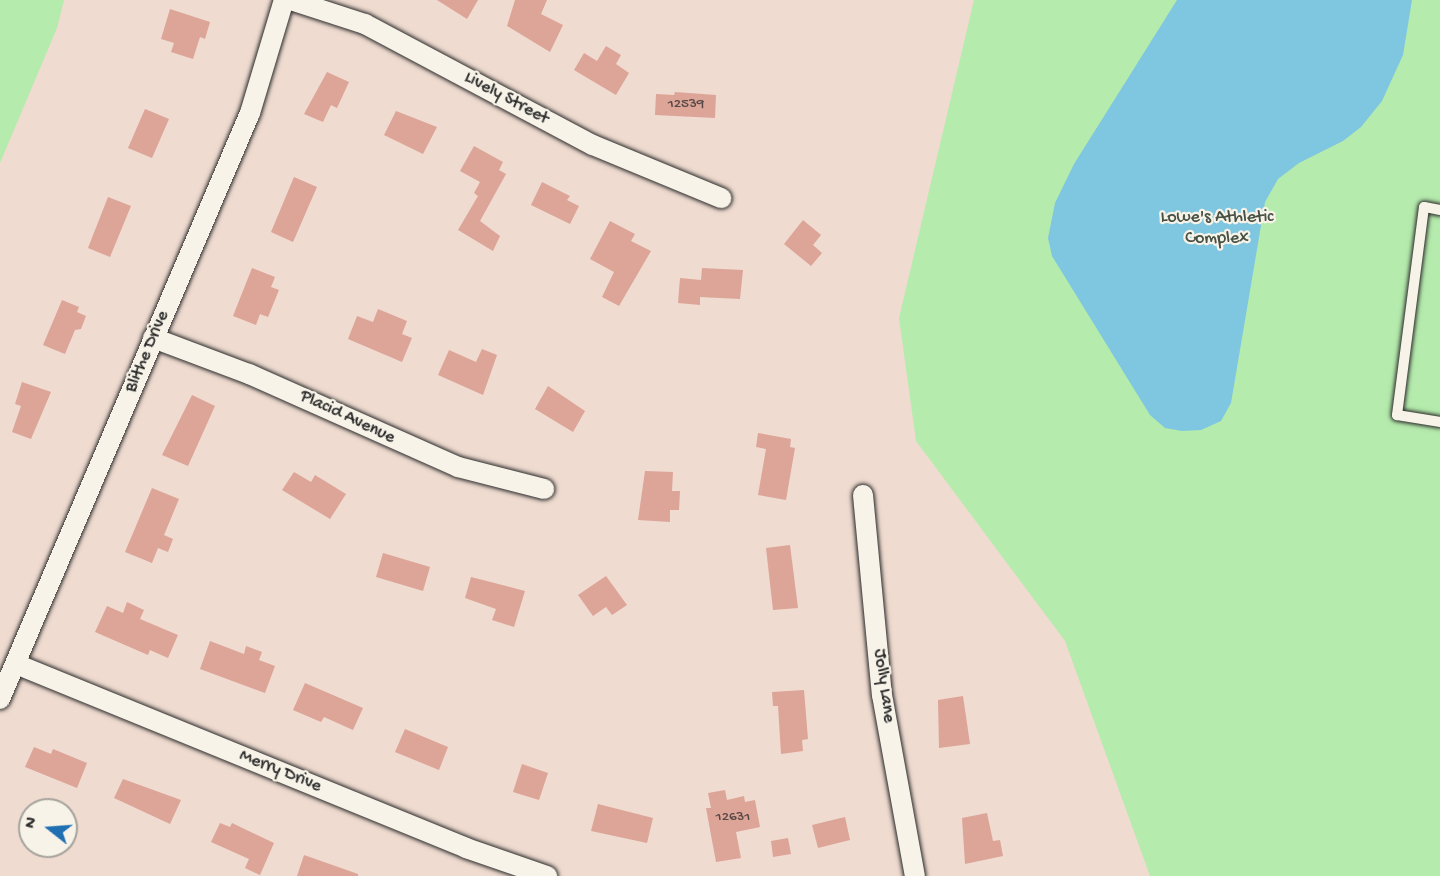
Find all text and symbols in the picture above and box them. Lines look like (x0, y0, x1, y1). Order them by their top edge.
street label: Lively Street (460, 68, 552, 130)
house number: 12539 (668, 96, 704, 114)
park label: Lowe's Athletic Complex (1161, 208, 1273, 250)
street label: Blithe Drive (121, 308, 175, 396)
street label: Placid Avenue (296, 386, 398, 450)
street label: Jolly Lane (867, 648, 899, 724)
street label: Merry Drive (236, 746, 324, 798)
north arrow (18, 798, 78, 858)
house number: 12631 (716, 809, 750, 827)
text: N (22, 815, 43, 831)

